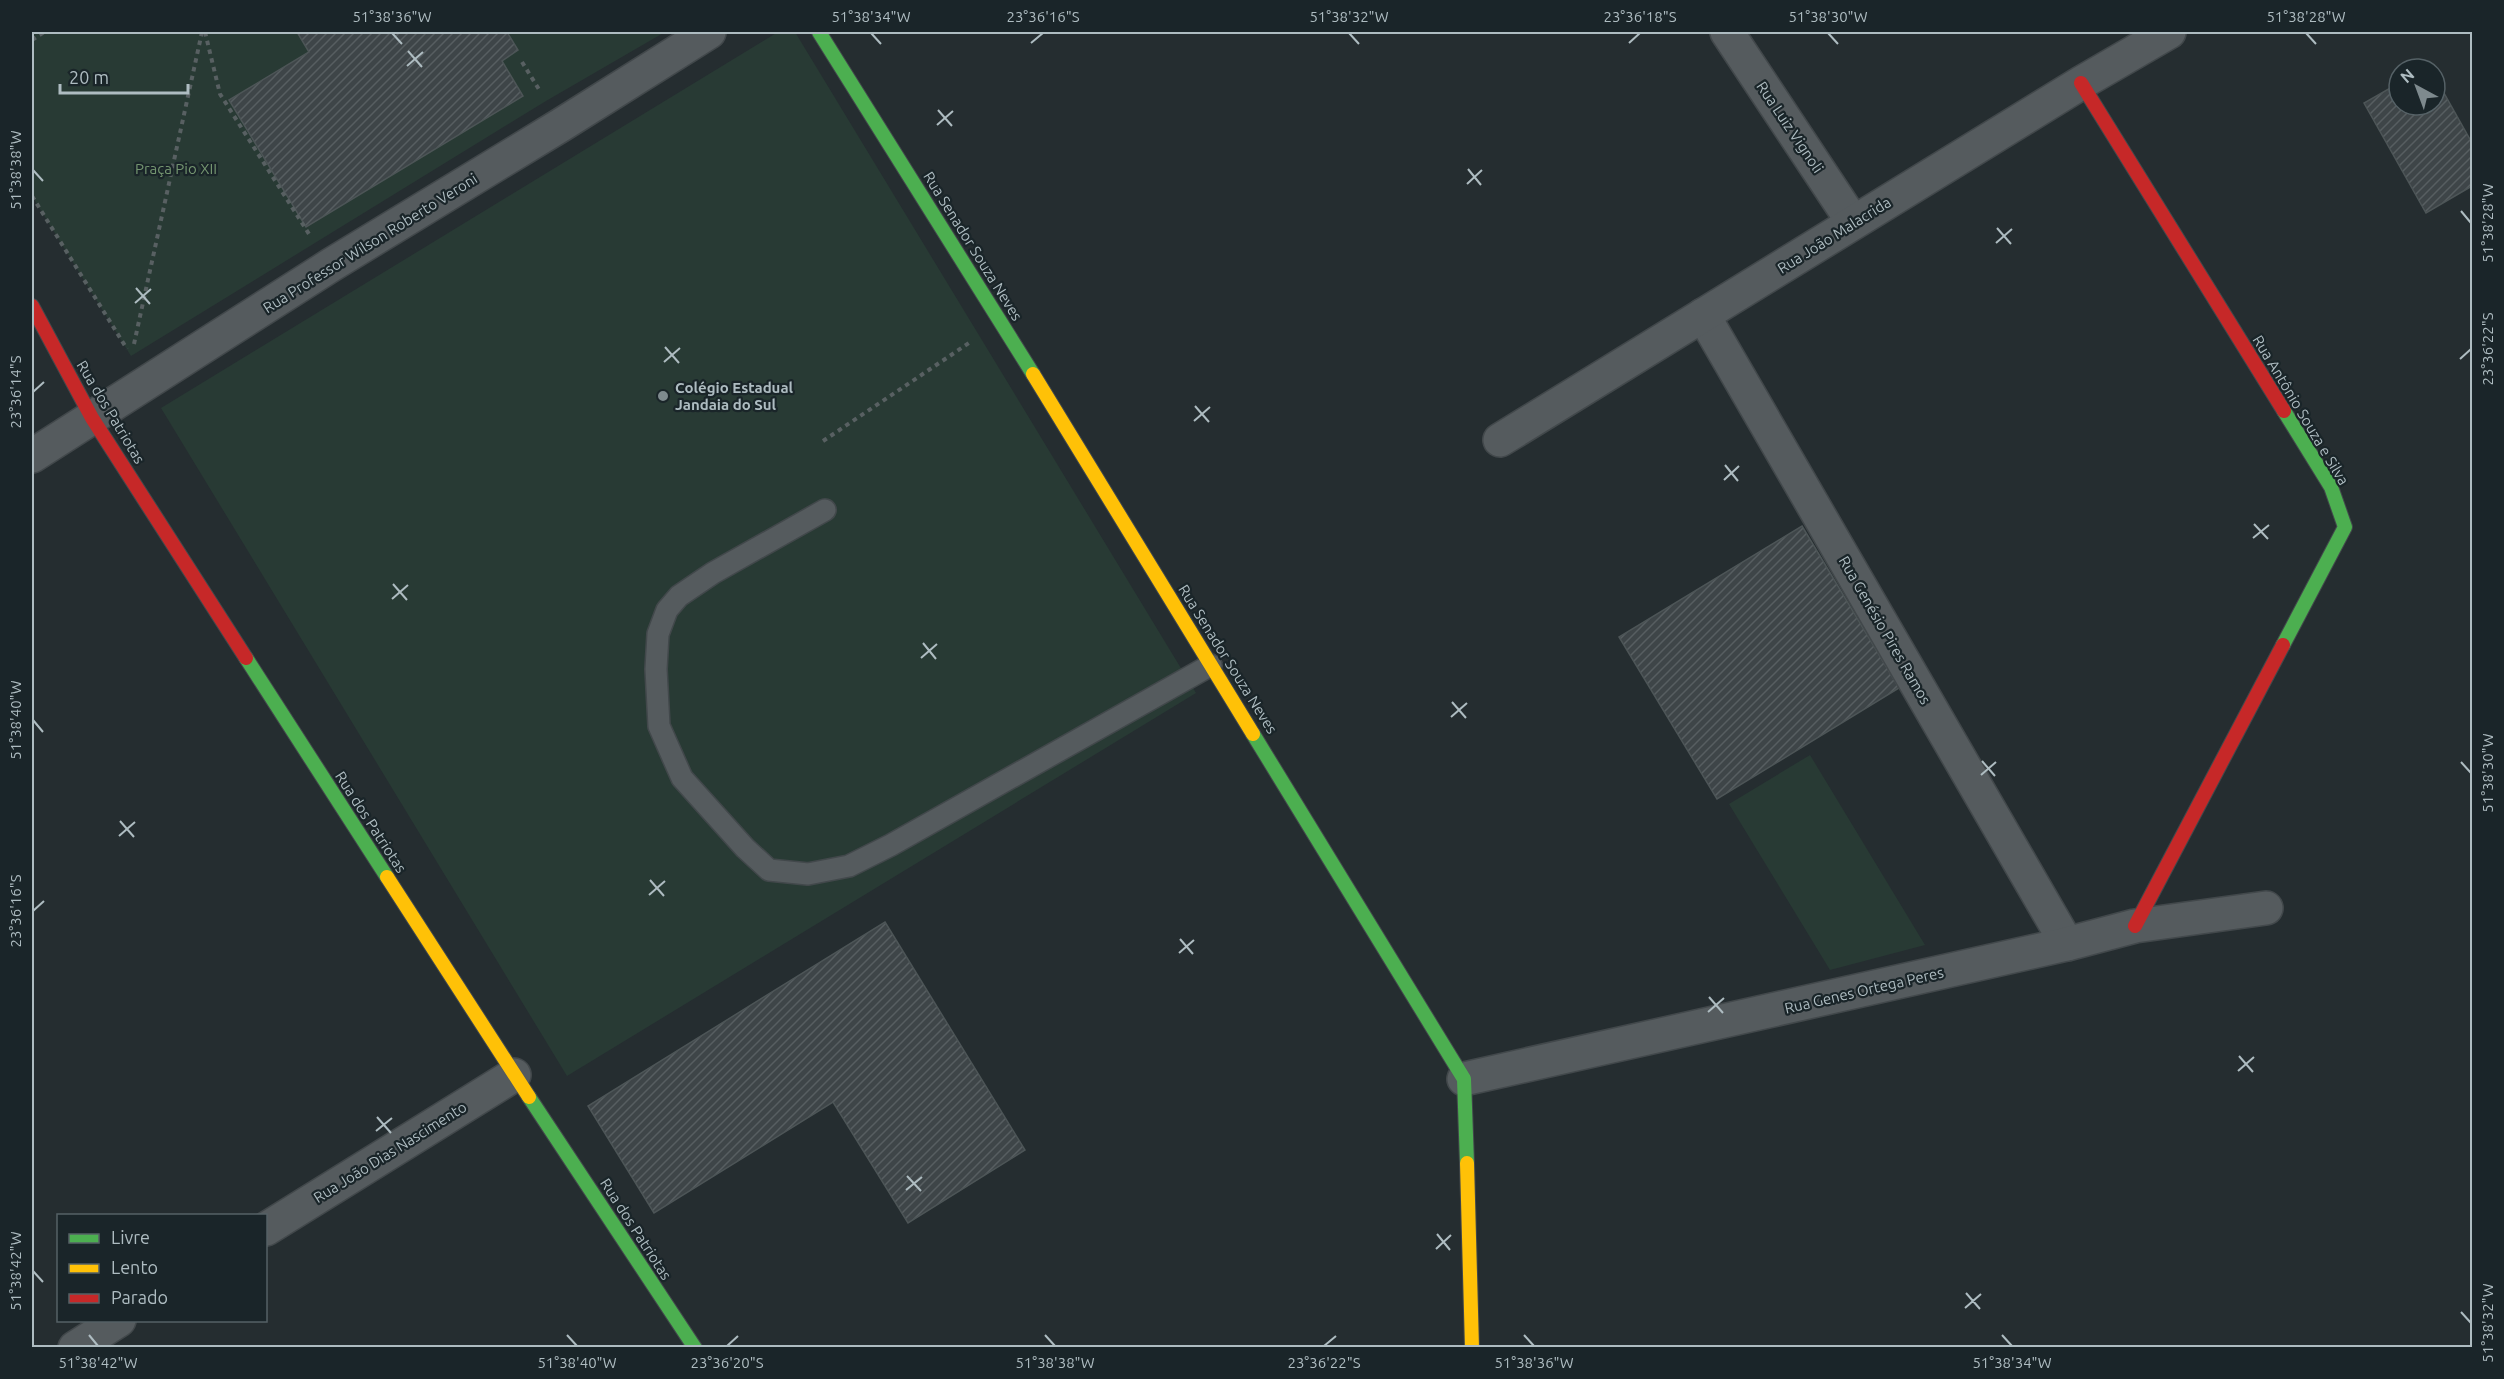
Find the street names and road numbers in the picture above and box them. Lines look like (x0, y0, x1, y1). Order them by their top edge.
street label: Rua Luiz Vignoli (1753, 78, 1827, 176)
street label: Rua Senador Souza Neves (920, 168, 1026, 324)
street label: Rua Professor Wilson Roberto Veroni (260, 170, 480, 316)
street label: Rua João Malacrida (1774, 193, 1894, 277)
street label: Rua Antônio Souza e Silva (2249, 332, 2353, 488)
street label: Rua dos Patriotas (74, 357, 148, 467)
street label: Rua Genésio Pires Ramos (1836, 553, 1934, 707)
street label: Rua Senador Souza Neves (1175, 581, 1281, 737)
street label: Rua dos Patriotas (332, 768, 410, 876)
street label: Rua Genes Ortega Peres (1783, 963, 1945, 1017)
street label: Rua João Dias Nascimento (310, 1098, 470, 1206)
street label: Rua dos Patriotas (597, 1175, 675, 1283)

